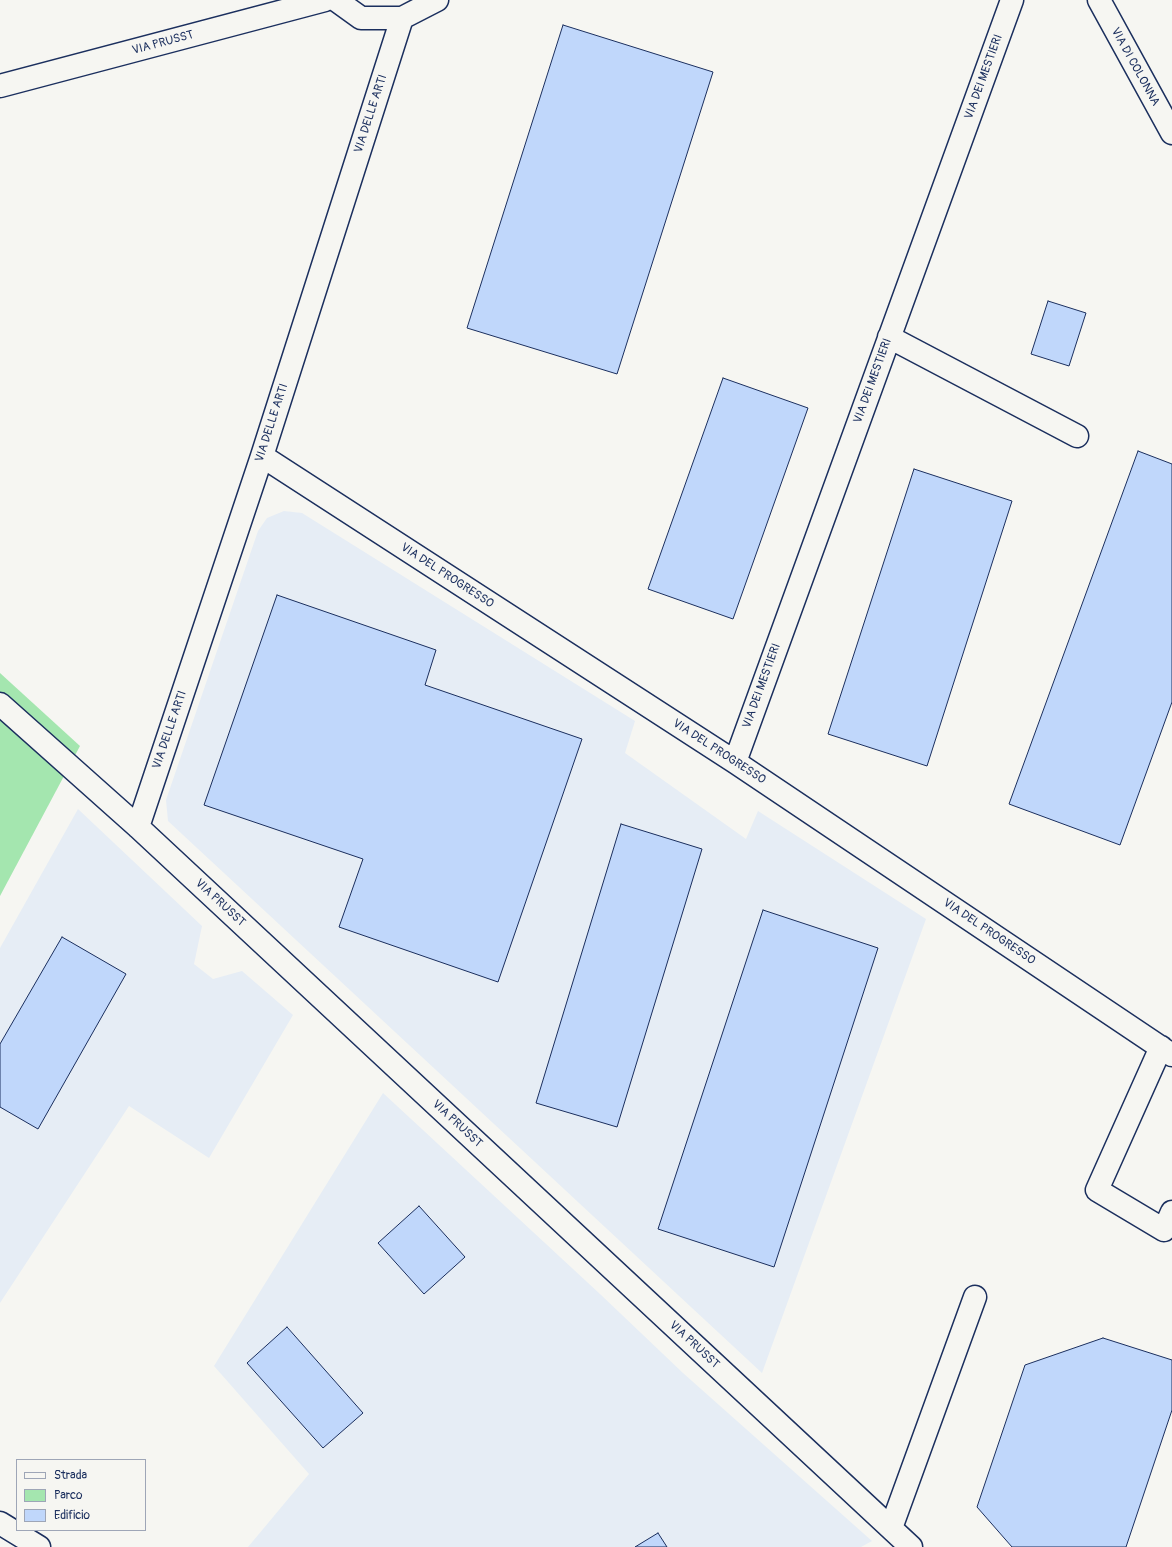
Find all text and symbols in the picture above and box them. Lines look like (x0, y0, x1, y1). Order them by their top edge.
street label: VIA DI COLONNA (1108, 25, 1162, 109)
street label: VIA PRUSST (131, 28, 195, 58)
street label: VIA DEI MESTIERI (962, 33, 1006, 121)
street label: VIA DELLE ARTI (352, 73, 390, 155)
street label: VIA DEI MESTIERI (851, 337, 895, 425)
street label: VIA DELLE ARTI (253, 382, 291, 464)
street label: VIA DEL PROGRESSO (398, 541, 496, 611)
street label: VIA DEI MESTIERI (740, 642, 784, 730)
street label: VIA DELLE ARTI (150, 689, 190, 771)
street label: VIA DEL PROGRESSO (670, 717, 768, 787)
street label: VIA PRUSST (192, 876, 248, 930)
street label: VIA DEL PROGRESSO (940, 896, 1038, 968)
street label: VIA PRUSST (429, 1097, 485, 1151)
street label: VIA PRUSST (666, 1318, 722, 1372)
legend (16, 1459, 146, 1531)
text: Strada (54, 1468, 87, 1483)
text: Parco (54, 1488, 83, 1503)
text: Edificio (54, 1508, 90, 1523)

